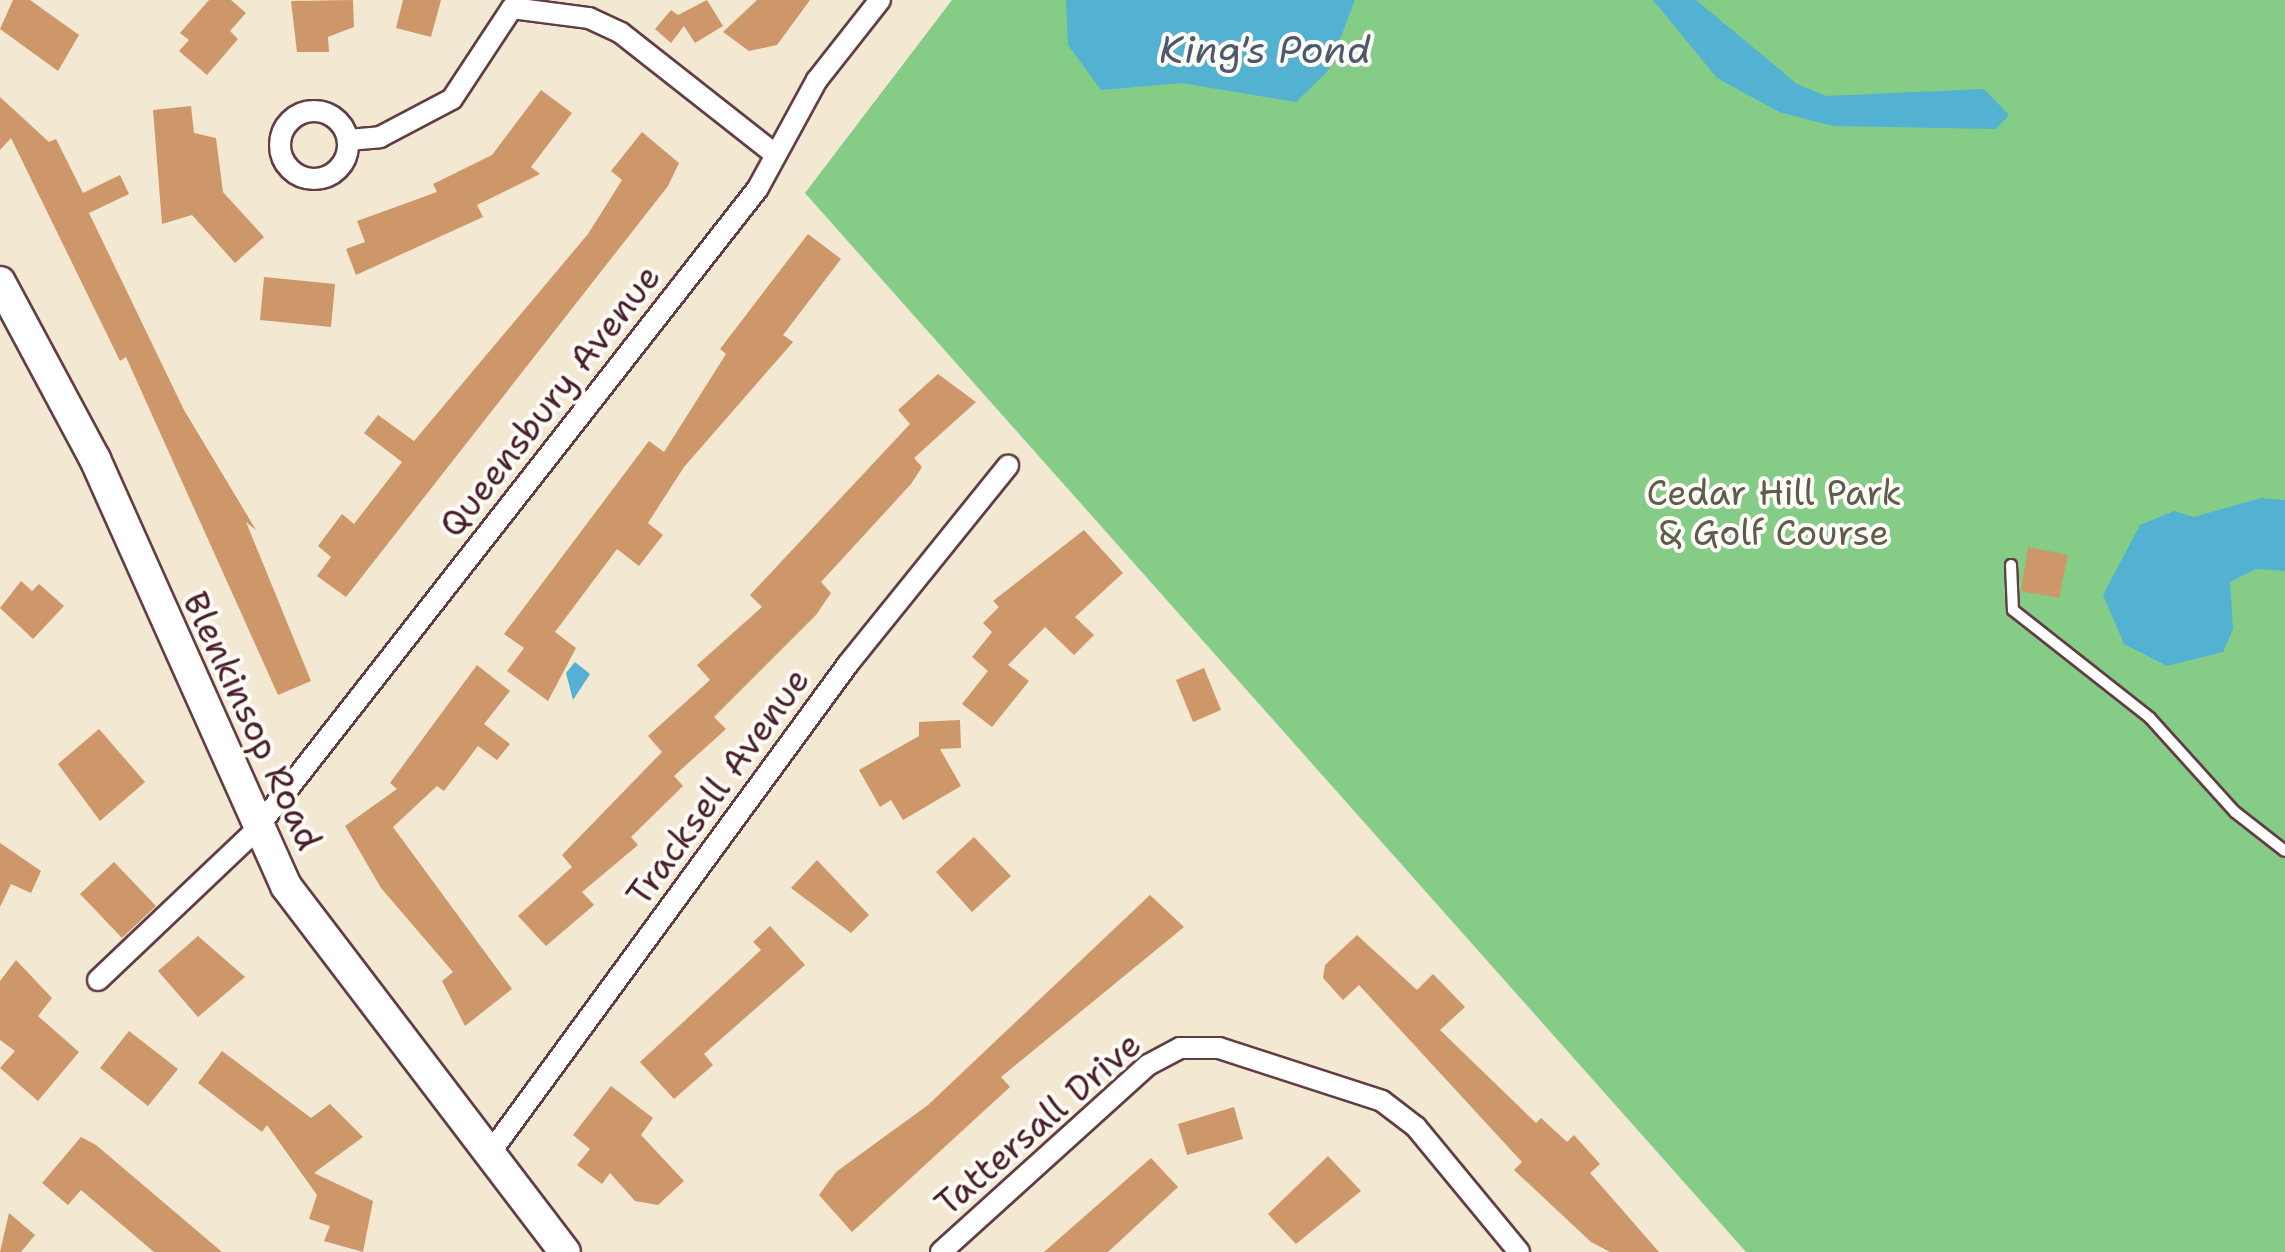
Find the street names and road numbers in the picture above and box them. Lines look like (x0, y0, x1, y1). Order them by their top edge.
street label: Queensbury Avenue (431, 257, 669, 545)
street label: Blenkinsop Road (174, 585, 330, 857)
street label: Tracksell Avenue (618, 660, 818, 914)
street label: Tattersall Drive (926, 1023, 1150, 1225)

